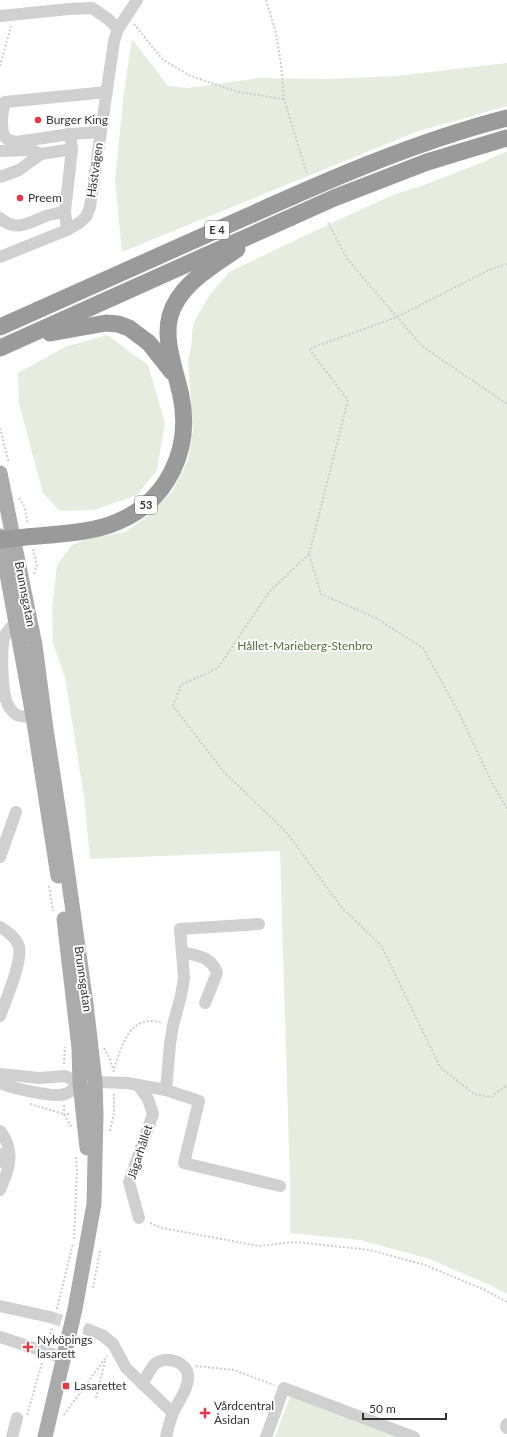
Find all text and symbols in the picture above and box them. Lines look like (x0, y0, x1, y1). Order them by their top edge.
place label: Burger King (46, 112, 108, 127)
marker: Burger King (33, 115, 43, 125)
street label: Hästvägen (83, 141, 106, 199)
place label: Preem (28, 190, 62, 205)
marker: Preem (15, 193, 25, 203)
road number: E 4 (205, 221, 229, 239)
road number: 53 (135, 496, 157, 514)
street label: Brunnsgatan (12, 560, 39, 628)
park label: Hållet-Marieberg-Stenbro (237, 638, 373, 653)
street label: Brunnsgatan (71, 945, 96, 1013)
street label: Jägarhållet (124, 1122, 156, 1181)
place label: Nyköpings lasarett (37, 1332, 93, 1361)
marker: Nyköpings lasarett (22, 1341, 34, 1353)
place label: Lasarettet (74, 1378, 127, 1393)
marker: Lasarettet (61, 1381, 71, 1391)
scale bar (363, 1395, 446, 1421)
place label: Vårdcentral Åsidan (214, 1398, 274, 1427)
text: 50 m (369, 1401, 396, 1416)
marker: Vårdcentral Åsidan (199, 1407, 211, 1419)

